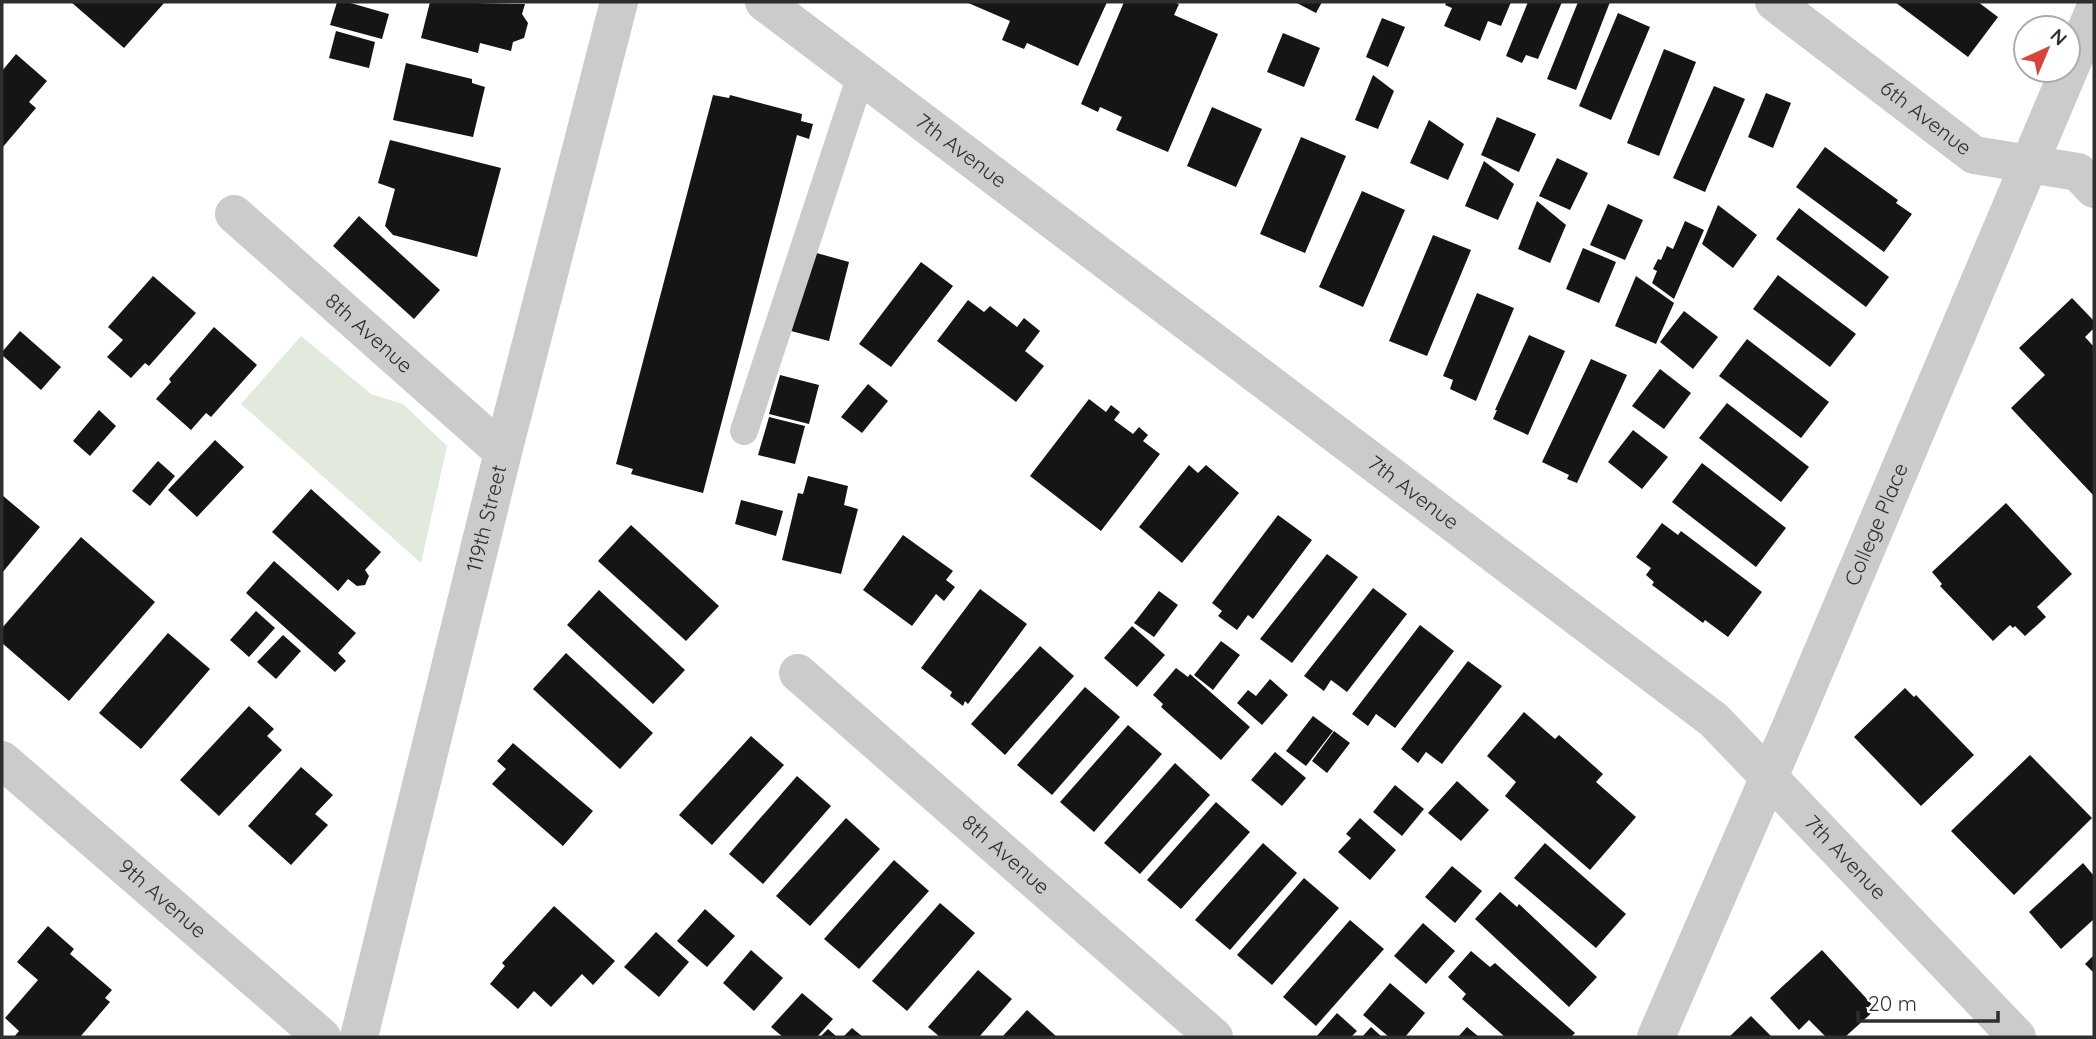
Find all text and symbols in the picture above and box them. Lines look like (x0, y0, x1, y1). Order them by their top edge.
north arrow (2012, 14, 2082, 84)
text: N (2045, 23, 2072, 50)
street label: 6th Avenue (1876, 74, 1977, 160)
street label: 7th Avenue (911, 107, 1012, 193)
street label: 8th Avenue (320, 287, 419, 378)
street label: 7th Avenue (1363, 449, 1465, 535)
street label: College Place (1838, 459, 1913, 589)
street label: 119th Street (460, 462, 511, 575)
street label: 8th Avenue (957, 809, 1056, 899)
street label: 7th Avenue (1800, 809, 1893, 905)
street label: 9th Avenue (113, 853, 212, 943)
scale bar (1858, 979, 1998, 1023)
text: 20 m (1868, 990, 1917, 1016)

